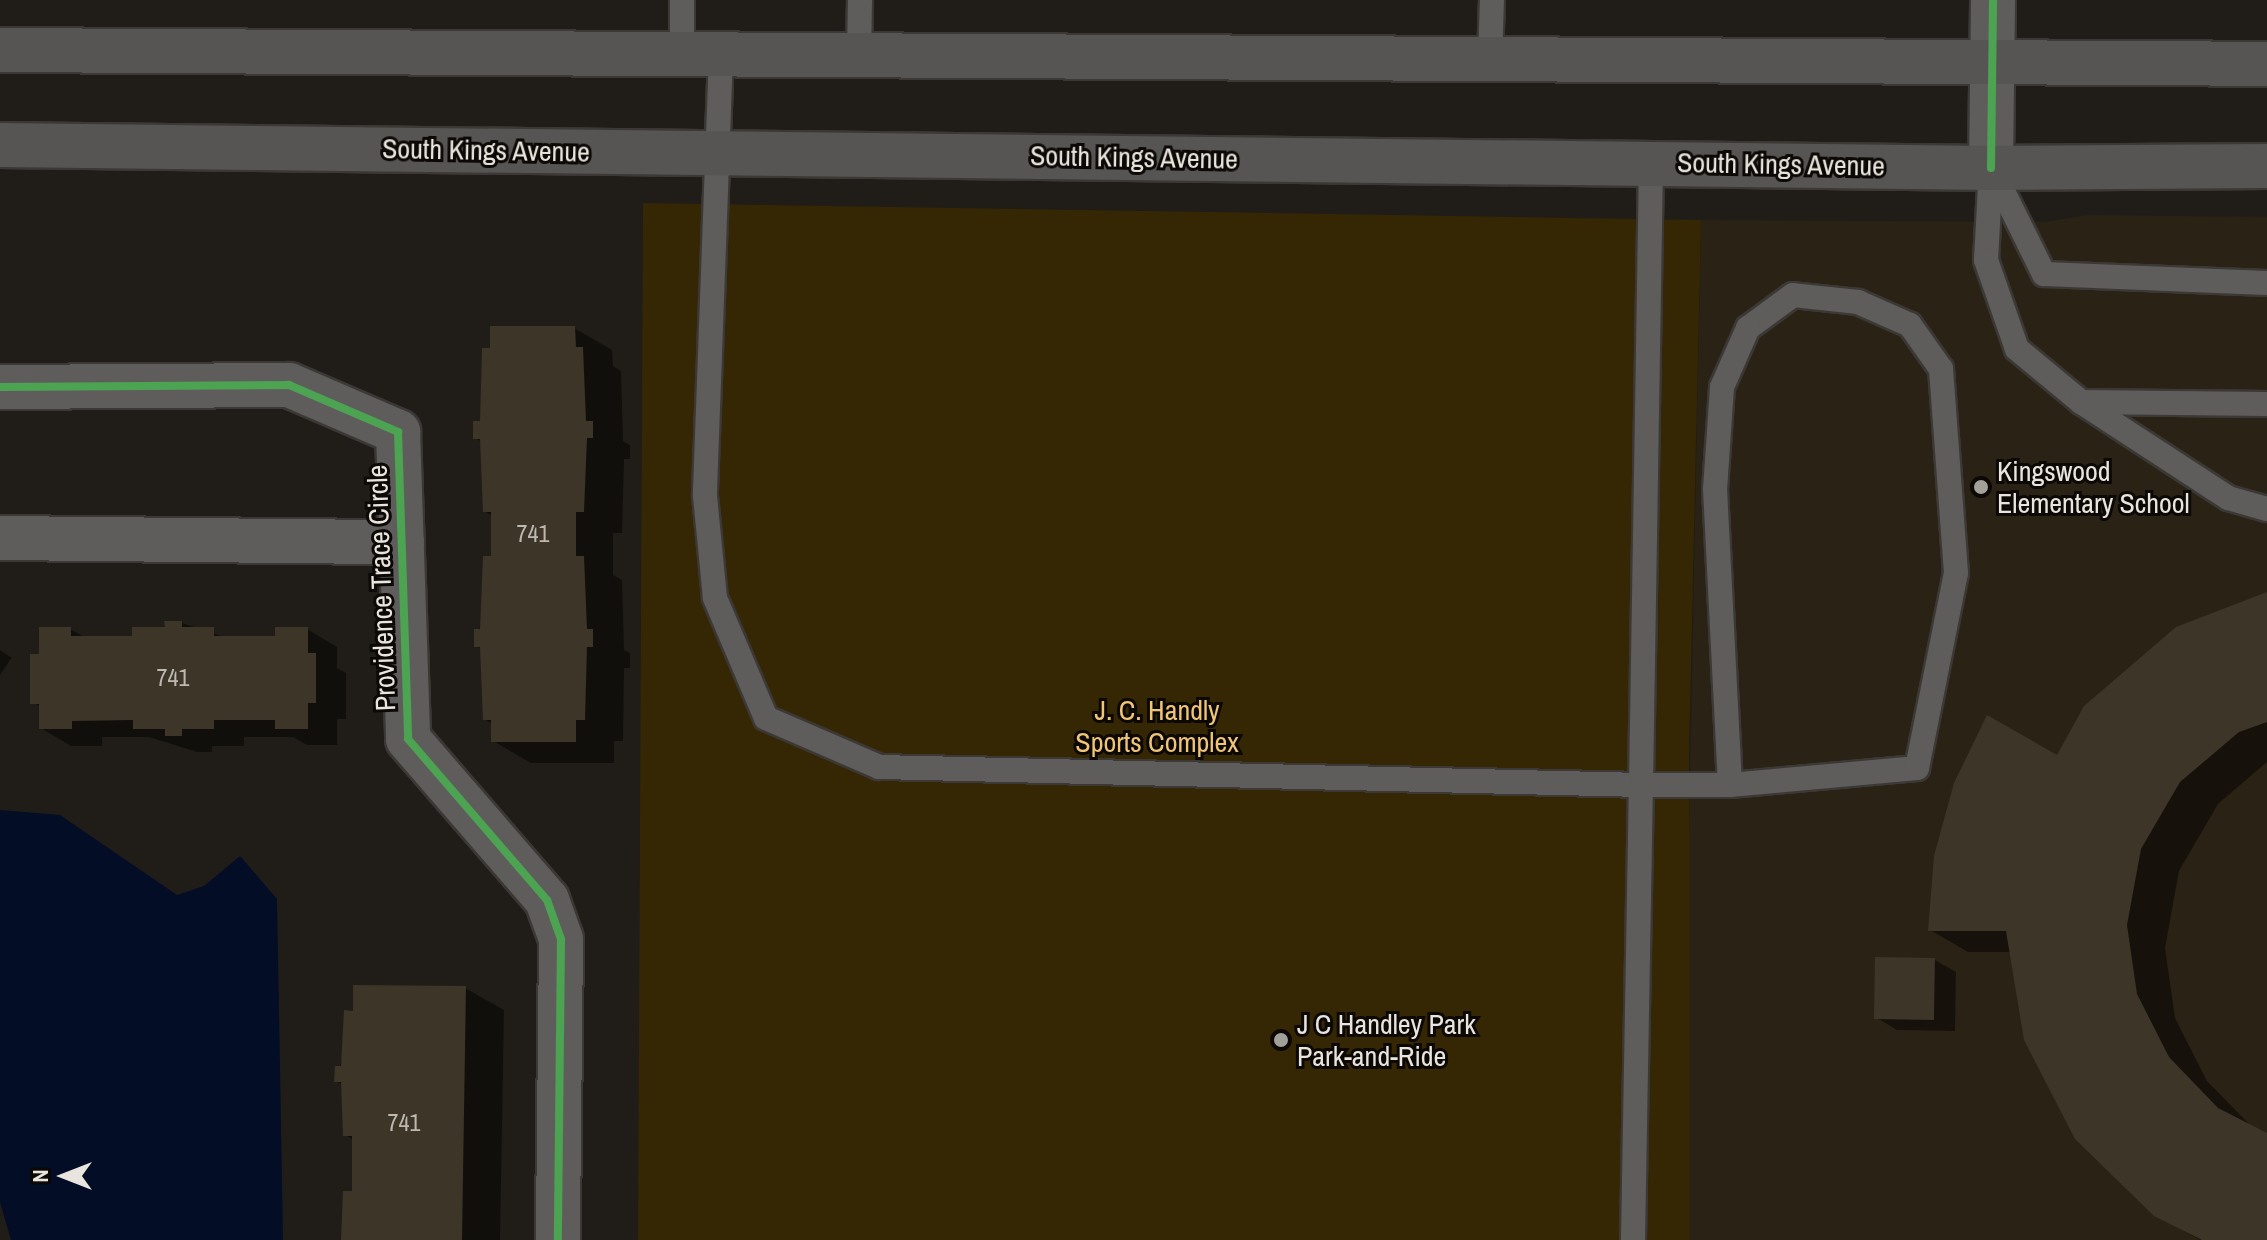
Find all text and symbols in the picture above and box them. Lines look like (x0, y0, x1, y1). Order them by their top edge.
street label: South Kings Avenue (381, 131, 591, 169)
street label: South Kings Avenue (1029, 138, 1239, 176)
street label: South Kings Avenue (1676, 145, 1886, 183)
place label: Kingswood Elementary School (1997, 454, 2190, 520)
street label: Providence Trace Circle (360, 464, 402, 712)
marker: Kingswood Elementary School (1972, 478, 1990, 496)
house number: 741 (517, 520, 549, 548)
house number: 741 (157, 664, 189, 692)
park label: J. C. Handly Sports Complex (1075, 693, 1239, 759)
place label: J C Handley Park Park-and-Ride (1297, 1007, 1476, 1073)
marker: J C Handley Park Park-and-Ride (1272, 1031, 1290, 1049)
house number: 741 (388, 1109, 420, 1137)
north arrow (24, 1136, 104, 1216)
text: N (25, 1169, 55, 1183)

